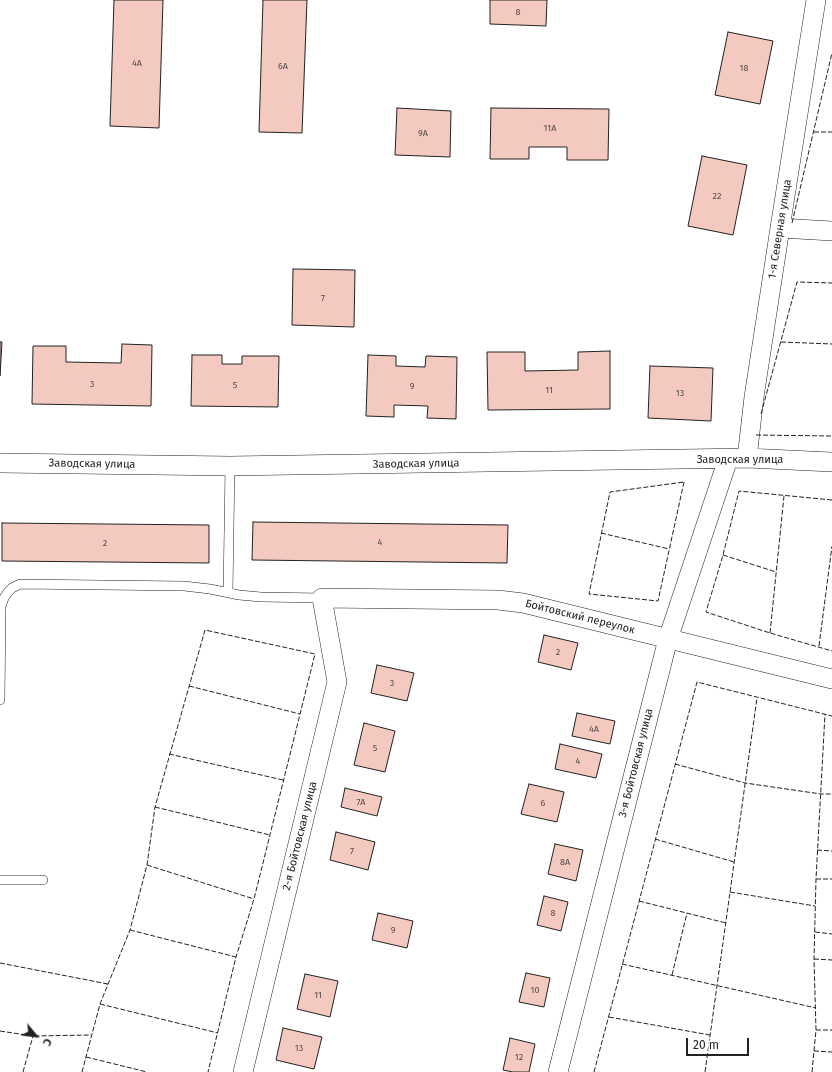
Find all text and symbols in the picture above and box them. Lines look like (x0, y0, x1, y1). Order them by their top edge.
house number: 8 (516, 7, 520, 17)
house number: 4А (132, 58, 142, 68)
house number: 6А (278, 61, 288, 71)
house number: 18 (740, 63, 748, 73)
house number: 11А (544, 123, 556, 133)
house number: 9А (418, 128, 428, 138)
street label: 1-я Северная улица (766, 178, 794, 280)
house number: 22 (713, 191, 721, 201)
house number: 7 (321, 293, 325, 303)
house number: 3 (90, 379, 94, 389)
house number: 5 (233, 380, 237, 390)
house number: 9 (410, 381, 414, 391)
house number: 11 (545, 385, 553, 395)
house number: 13 (676, 388, 684, 398)
street label: Заводская улица (697, 453, 783, 467)
street label: Заводская улица (49, 457, 135, 471)
street label: Заводская улица (373, 457, 459, 471)
house number: 4 (378, 537, 382, 547)
house number: 2 (103, 538, 107, 548)
street label: Бойтовский переулок (524, 597, 636, 637)
house number: 2 (556, 647, 560, 657)
house number: 3 (390, 678, 394, 688)
street label: 3-я Бойтовская улица (616, 707, 656, 819)
house number: 4А (589, 724, 599, 734)
house number: 5 (373, 743, 377, 753)
house number: 4 (576, 756, 580, 766)
street label: 2-я Бойтовская улица (280, 780, 320, 892)
house number: 7А (357, 797, 365, 807)
house number: 6 (541, 798, 545, 808)
house number: 7 (350, 846, 354, 856)
house number: 8А (560, 857, 570, 867)
house number: 8 (551, 908, 555, 918)
house number: 9 (391, 925, 395, 935)
house number: 10 (531, 985, 539, 995)
house number: 11 (314, 990, 322, 1000)
north arrow (16, 1016, 56, 1056)
scale bar (688, 1030, 751, 1056)
text: С (40, 1036, 54, 1048)
text: 20 m (693, 1038, 719, 1052)
house number: 13 (295, 1043, 303, 1053)
house number: 12 (515, 1052, 523, 1062)

